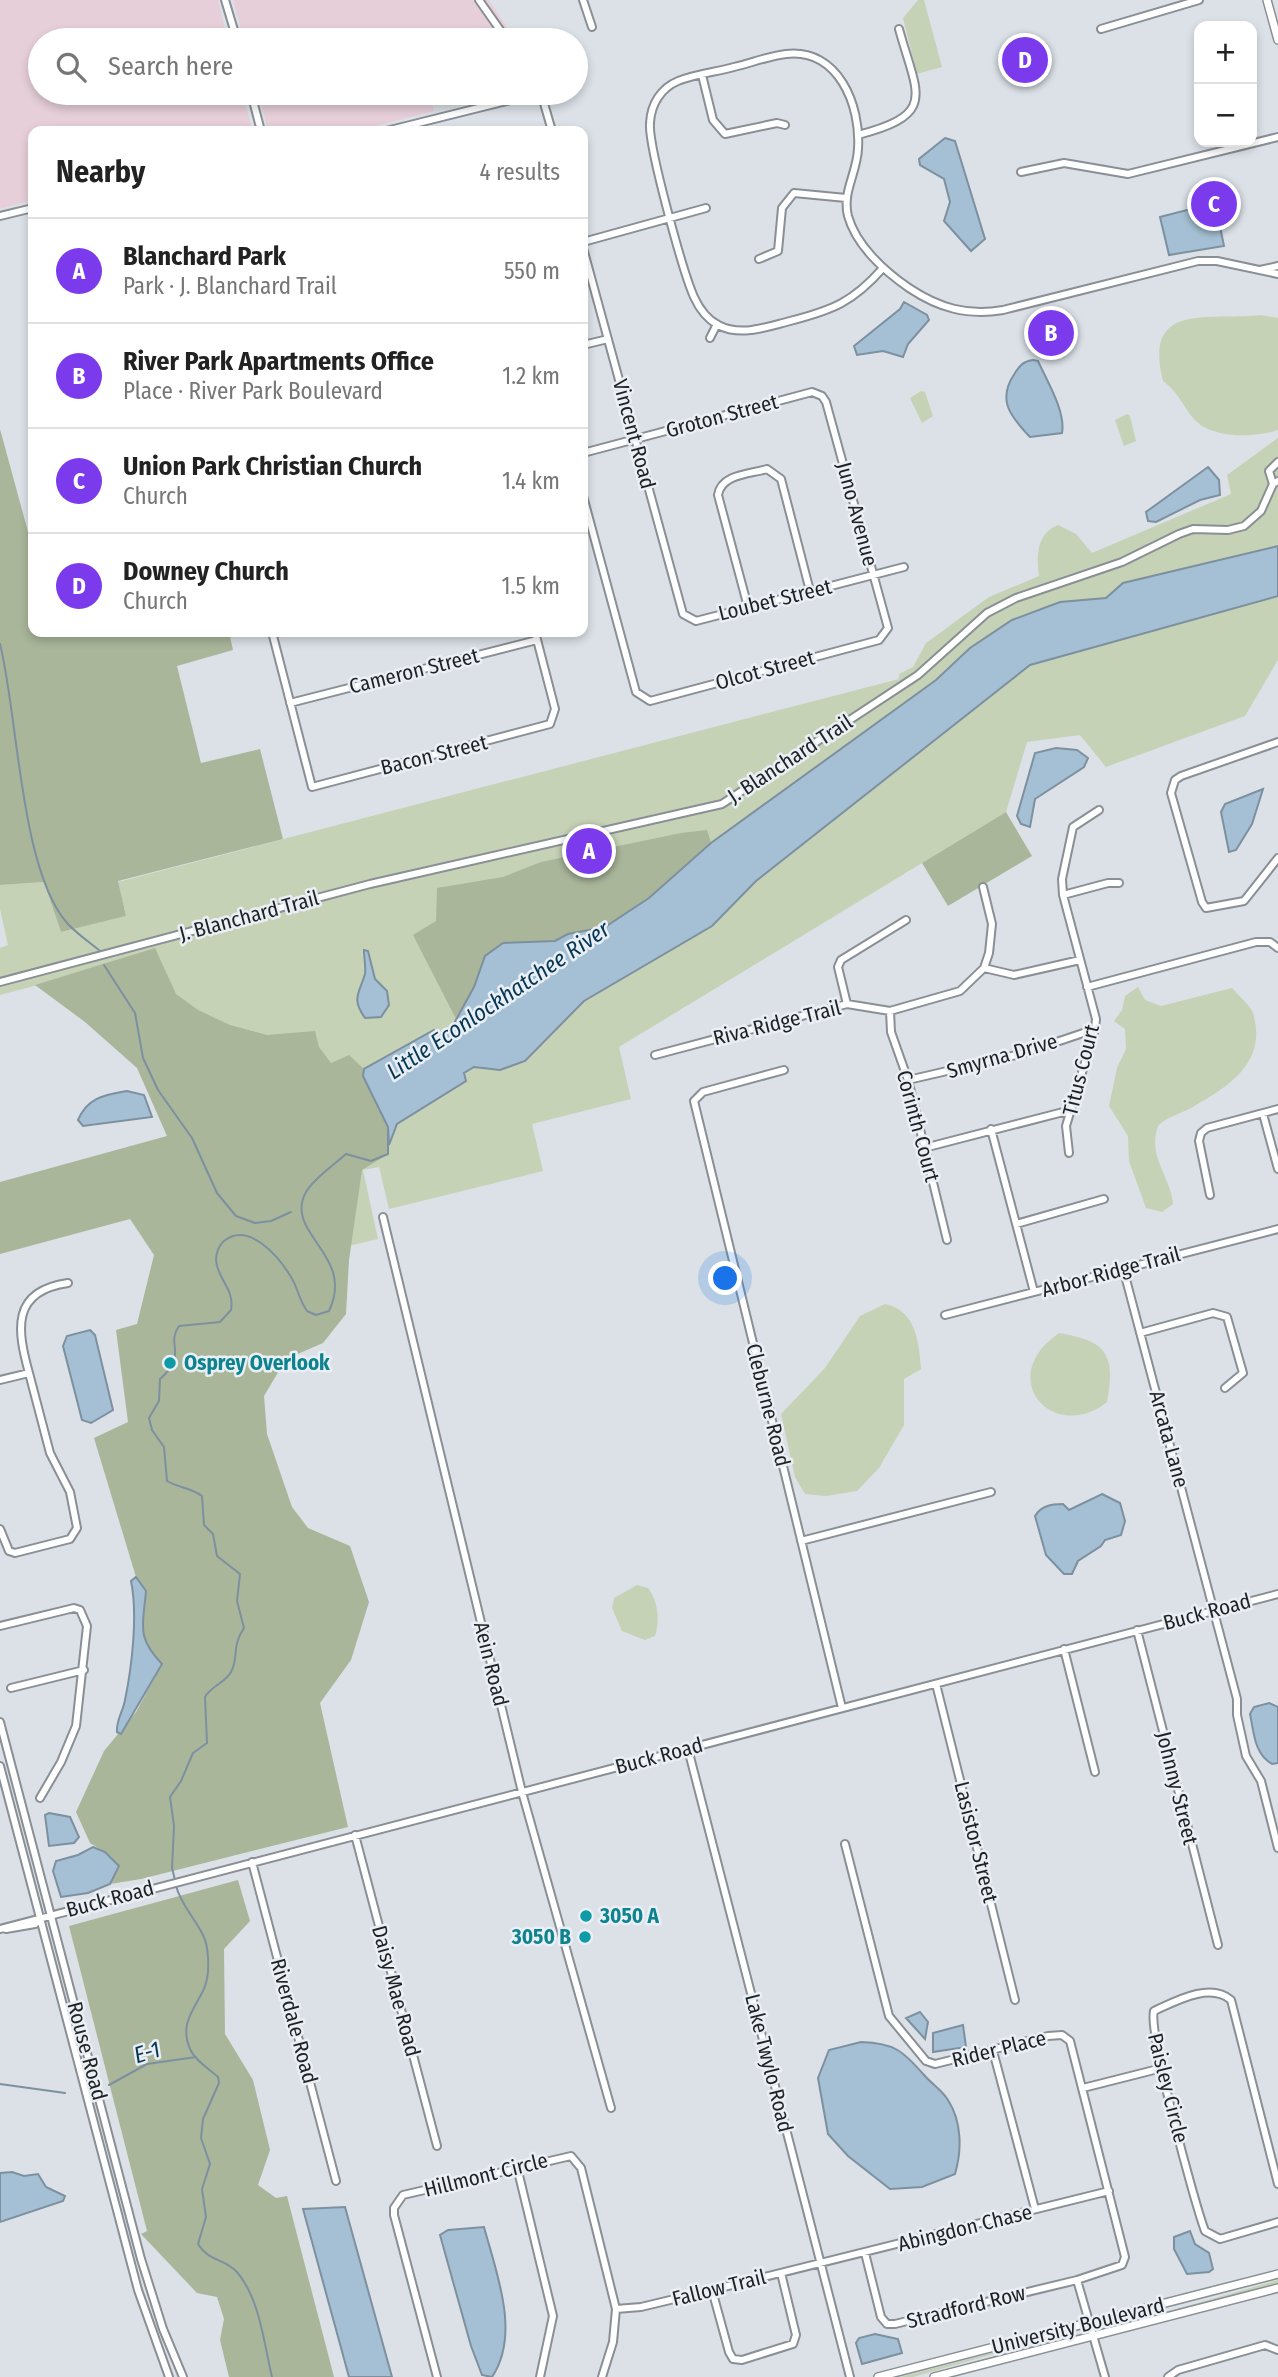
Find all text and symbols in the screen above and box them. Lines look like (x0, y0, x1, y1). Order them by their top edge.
map controls (1194, 21, 1257, 147)
button: + (1194, 21, 1257, 84)
search box (28, 28, 588, 105)
pin: D (1002, 34, 1048, 86)
icon: search (52, 48, 90, 86)
text: Search here (108, 51, 233, 82)
button: − (1194, 84, 1257, 147)
text: Nearby (56, 154, 145, 190)
text: 4 results (479, 158, 560, 186)
pin: C (1191, 178, 1237, 230)
text: Blanchard Park (123, 241, 286, 272)
text: A (73, 257, 85, 285)
text: 550 m (504, 257, 560, 285)
text: Park · J. Blanchard Trail (123, 272, 337, 300)
pin: B (1028, 307, 1074, 359)
text: River Park Apartments Office (123, 346, 434, 377)
text: B (73, 362, 85, 390)
text: 1.2 km (502, 362, 560, 390)
street label: Vincent Road (607, 376, 661, 492)
text: Place · River Park Boulevard (123, 377, 383, 405)
street label: Groton Street (663, 389, 781, 443)
text: Union Park Christian Church (123, 451, 422, 482)
street label: Juno Avenue (831, 459, 883, 569)
text: C (73, 467, 85, 495)
text: 1.4 km (502, 467, 560, 495)
text: Church (123, 482, 188, 510)
text: Downey Church (123, 556, 289, 587)
text: D (72, 572, 86, 600)
text: 1.5 km (502, 572, 560, 600)
street label: Loubet Street (716, 573, 834, 627)
text: Church (123, 587, 188, 615)
street label: Cameron Street (346, 642, 482, 700)
street label: Olcot Street (713, 644, 818, 696)
street label: J. Blanchard Trail (723, 709, 858, 809)
street label: Bacon Street (378, 729, 490, 781)
pin: A (566, 825, 612, 877)
street label: J. Blanchard Trail (176, 885, 322, 947)
water label: Little Econlockhatchee River (381, 914, 616, 1085)
street label: Riva Ridge Trail (710, 994, 844, 1051)
street label: Titus Court (1057, 1021, 1105, 1118)
street label: Smyrna Drive (944, 1028, 1060, 1084)
street label: Corinth Court (891, 1067, 945, 1185)
street label: Arbor Ridge Trail (1039, 1241, 1184, 1303)
your location (708, 1261, 742, 1295)
street label: Cleburne Road (740, 1341, 796, 1469)
place label: Osprey Overlook (184, 1350, 330, 1376)
marker: Osprey Overlook (162, 1355, 178, 1371)
street label: Arcata Lane (1144, 1387, 1194, 1491)
street label: Buck Road (1160, 1588, 1254, 1636)
street label: Aein Road (468, 1619, 514, 1709)
street label: Johnny Street (1150, 1729, 1204, 1847)
street label: Buck Road (612, 1732, 706, 1780)
street label: Lasistor Street (948, 1779, 1004, 1905)
street label: Buck Road (63, 1875, 157, 1923)
place label: 3050 A (599, 1903, 660, 1929)
marker: 3050 A (578, 1908, 594, 1924)
street label: Daisy Mae Road (366, 1923, 426, 2059)
place label: 3050 B (511, 1924, 571, 1950)
marker: 3050 B (577, 1929, 593, 1945)
street label: Riverdale Road (265, 1955, 323, 2087)
street label: Lake Twylo Road (739, 1991, 799, 2135)
street label: Rouse Road (61, 1999, 113, 2103)
street label: Rider Place (949, 2025, 1049, 2073)
street label: Paisley Circle (1142, 2031, 1194, 2145)
water label: E-1 (130, 2035, 164, 2069)
street label: Hillmont Circle (421, 2147, 551, 2203)
street label: Abingdon Chase (895, 2199, 1035, 2257)
street label: Fallow Trail (669, 2264, 769, 2312)
street label: Stradford Row (904, 2280, 1028, 2334)
street label: University Boulevard (989, 2292, 1167, 2360)

